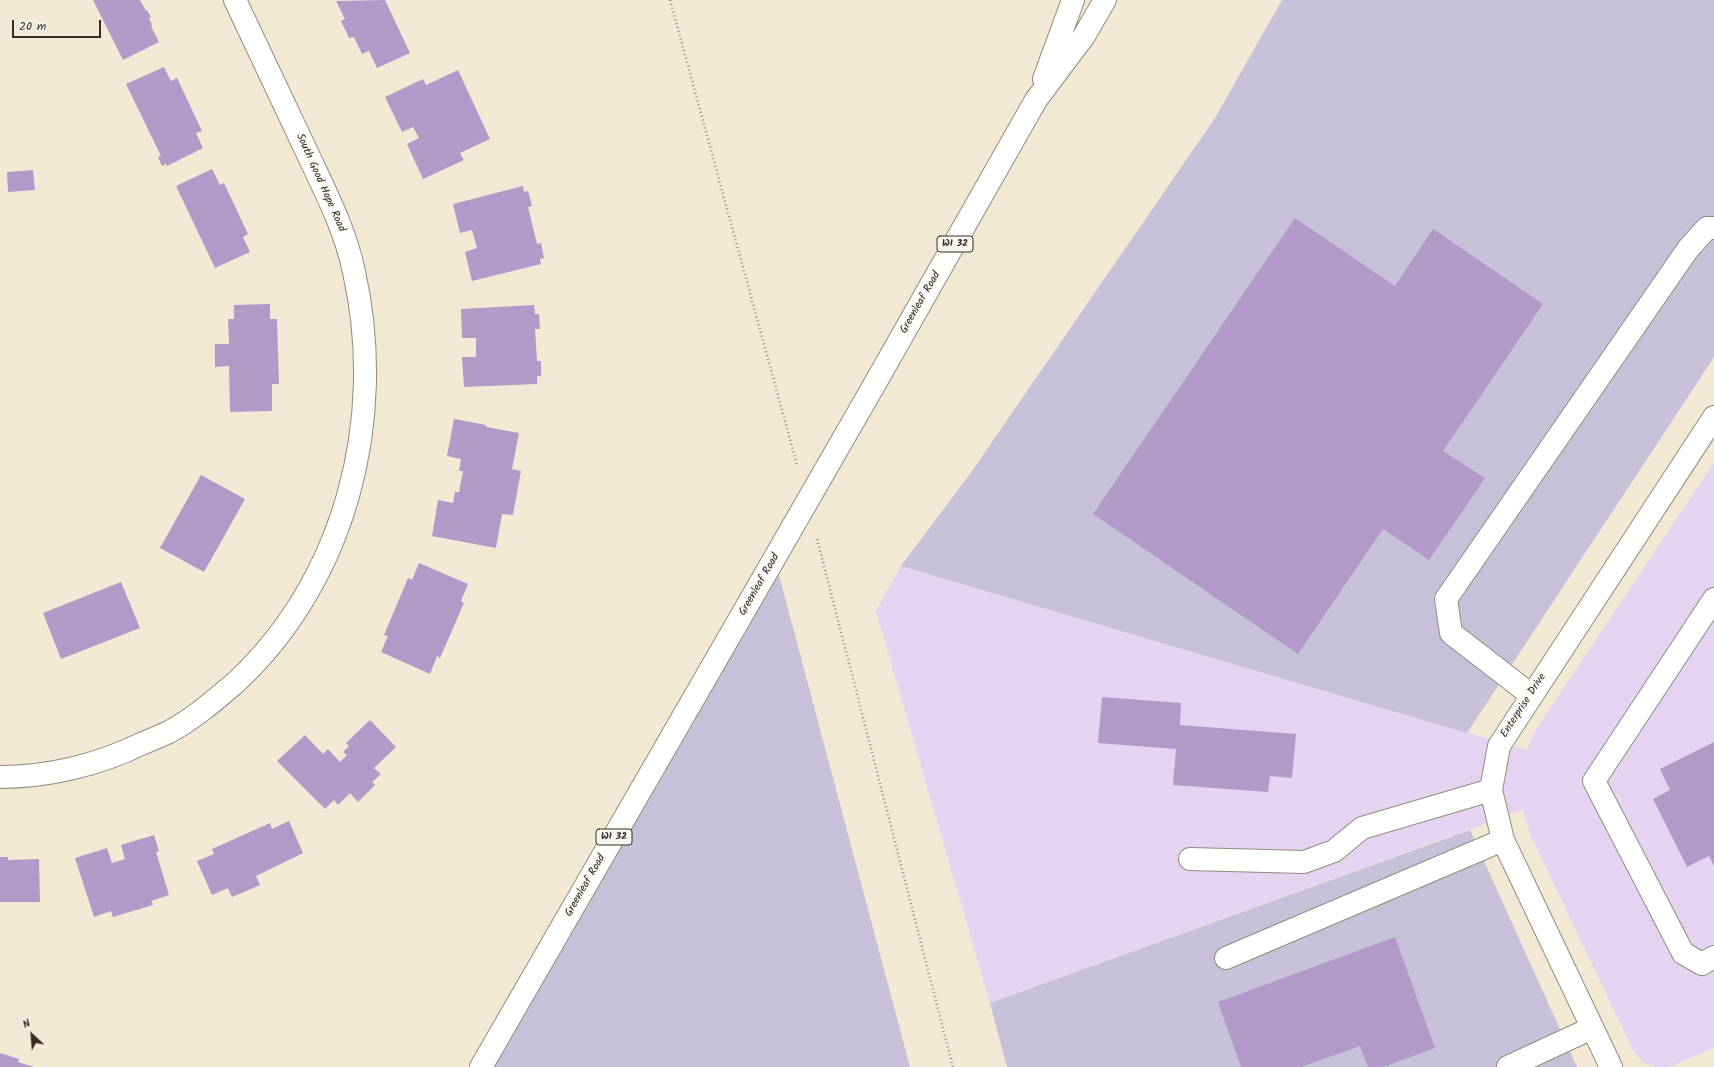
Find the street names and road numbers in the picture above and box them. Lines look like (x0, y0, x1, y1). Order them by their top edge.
street label: South Good Hope Road (292, 132, 348, 234)
road number: WI 32 (937, 236, 973, 252)
street label: Greenleaf Road (898, 270, 944, 336)
street label: Greenleaf Road (737, 552, 783, 618)
street label: Enterprise Drive (1498, 672, 1550, 740)
road number: WI 32 (596, 829, 632, 845)
street label: Greenleaf Road (563, 853, 609, 919)

